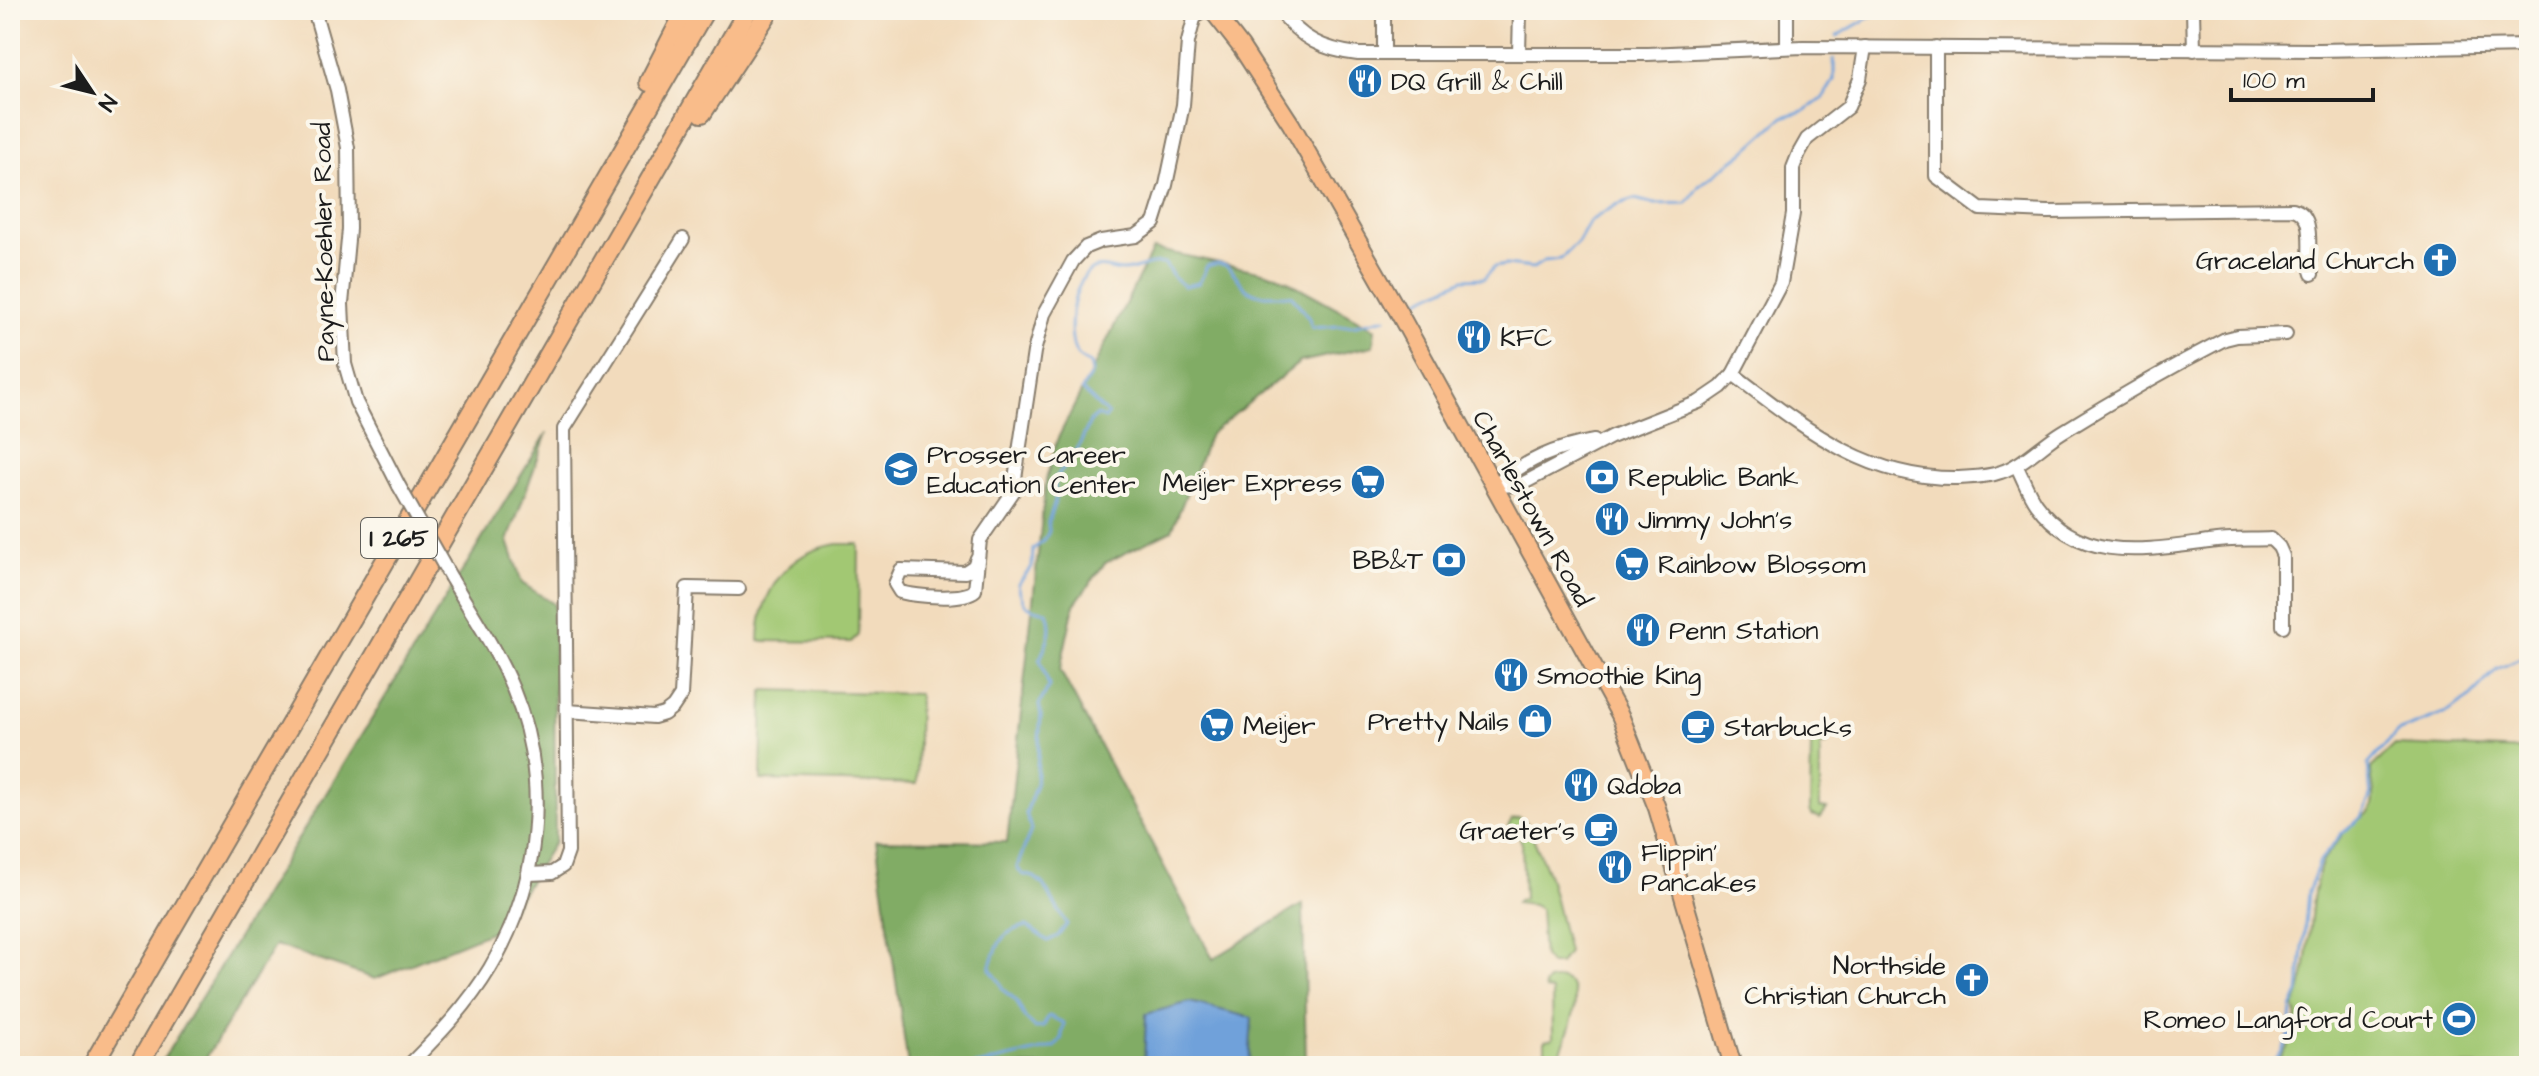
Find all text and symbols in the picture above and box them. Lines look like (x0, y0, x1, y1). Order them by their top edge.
north arrow (52, 52, 132, 132)
scale bar (2231, 52, 2373, 102)
restaurant icon: DQ Grill & Chill (1346, 62, 1384, 100)
place label: DQ Grill & Chill (1391, 64, 1563, 100)
text: 100 m (2243, 64, 2305, 98)
text: N (90, 88, 124, 117)
street label: Payne-Koehler Road (304, 122, 346, 362)
church icon: Graceland Church (2421, 241, 2459, 279)
place label: Graceland Church (2196, 243, 2414, 279)
restaurant icon: KFC (1455, 318, 1493, 356)
place label: KFC (1500, 320, 1552, 356)
street label: Charlestown Road (1463, 404, 1601, 613)
place label: Prosser Career Education Center (927, 437, 1135, 503)
school or university icon: Prosser Career Education Center (882, 450, 920, 488)
bank icon: Republic Bank (1583, 458, 1621, 496)
place label: Republic Bank (1628, 460, 1798, 496)
supermarket icon: Meijer Express (1349, 463, 1387, 501)
place label: Meijer Express (1162, 465, 1342, 501)
restaurant icon: Jimmy John's (1593, 500, 1631, 538)
place label: Jimmy John's (1638, 502, 1792, 540)
road number: I 265 (361, 518, 437, 558)
bank icon: BB&T (1430, 541, 1468, 579)
place label: BB&T (1352, 543, 1424, 579)
supermarket icon: Rainbow Blossom (1613, 545, 1651, 583)
place label: Rainbow Blossom (1658, 547, 1866, 583)
restaurant icon: Penn Station (1624, 611, 1662, 649)
place label: Penn Station (1669, 613, 1819, 649)
restaurant icon: Smoothie King (1492, 656, 1530, 694)
place label: Smoothie King (1537, 658, 1701, 696)
shop icon: Pretty Nails (1516, 702, 1554, 740)
place label: Pretty Nails (1368, 704, 1509, 742)
supermarket icon: Meijer (1198, 706, 1236, 744)
place label: Meijer (1243, 708, 1316, 744)
cafe icon: Starbucks (1679, 708, 1717, 746)
place label: Starbucks (1724, 710, 1852, 746)
restaurant icon: Qdoba (1562, 766, 1600, 804)
place label: Qdoba (1607, 768, 1681, 804)
cafe icon: Graeter's (1582, 811, 1620, 849)
place label: Graeter's (1459, 813, 1575, 849)
place label: Flippin' Pancakes (1641, 835, 1757, 901)
restaurant icon: Flippin' Pancakes (1596, 848, 1634, 886)
place label: Northside Christian Church (1744, 948, 1946, 1014)
church icon: Northside Christian Church (1953, 961, 1991, 999)
sports icon: Romeo Langford Court (2440, 1000, 2478, 1038)
place label: Romeo Langford Court (2144, 1002, 2433, 1040)

